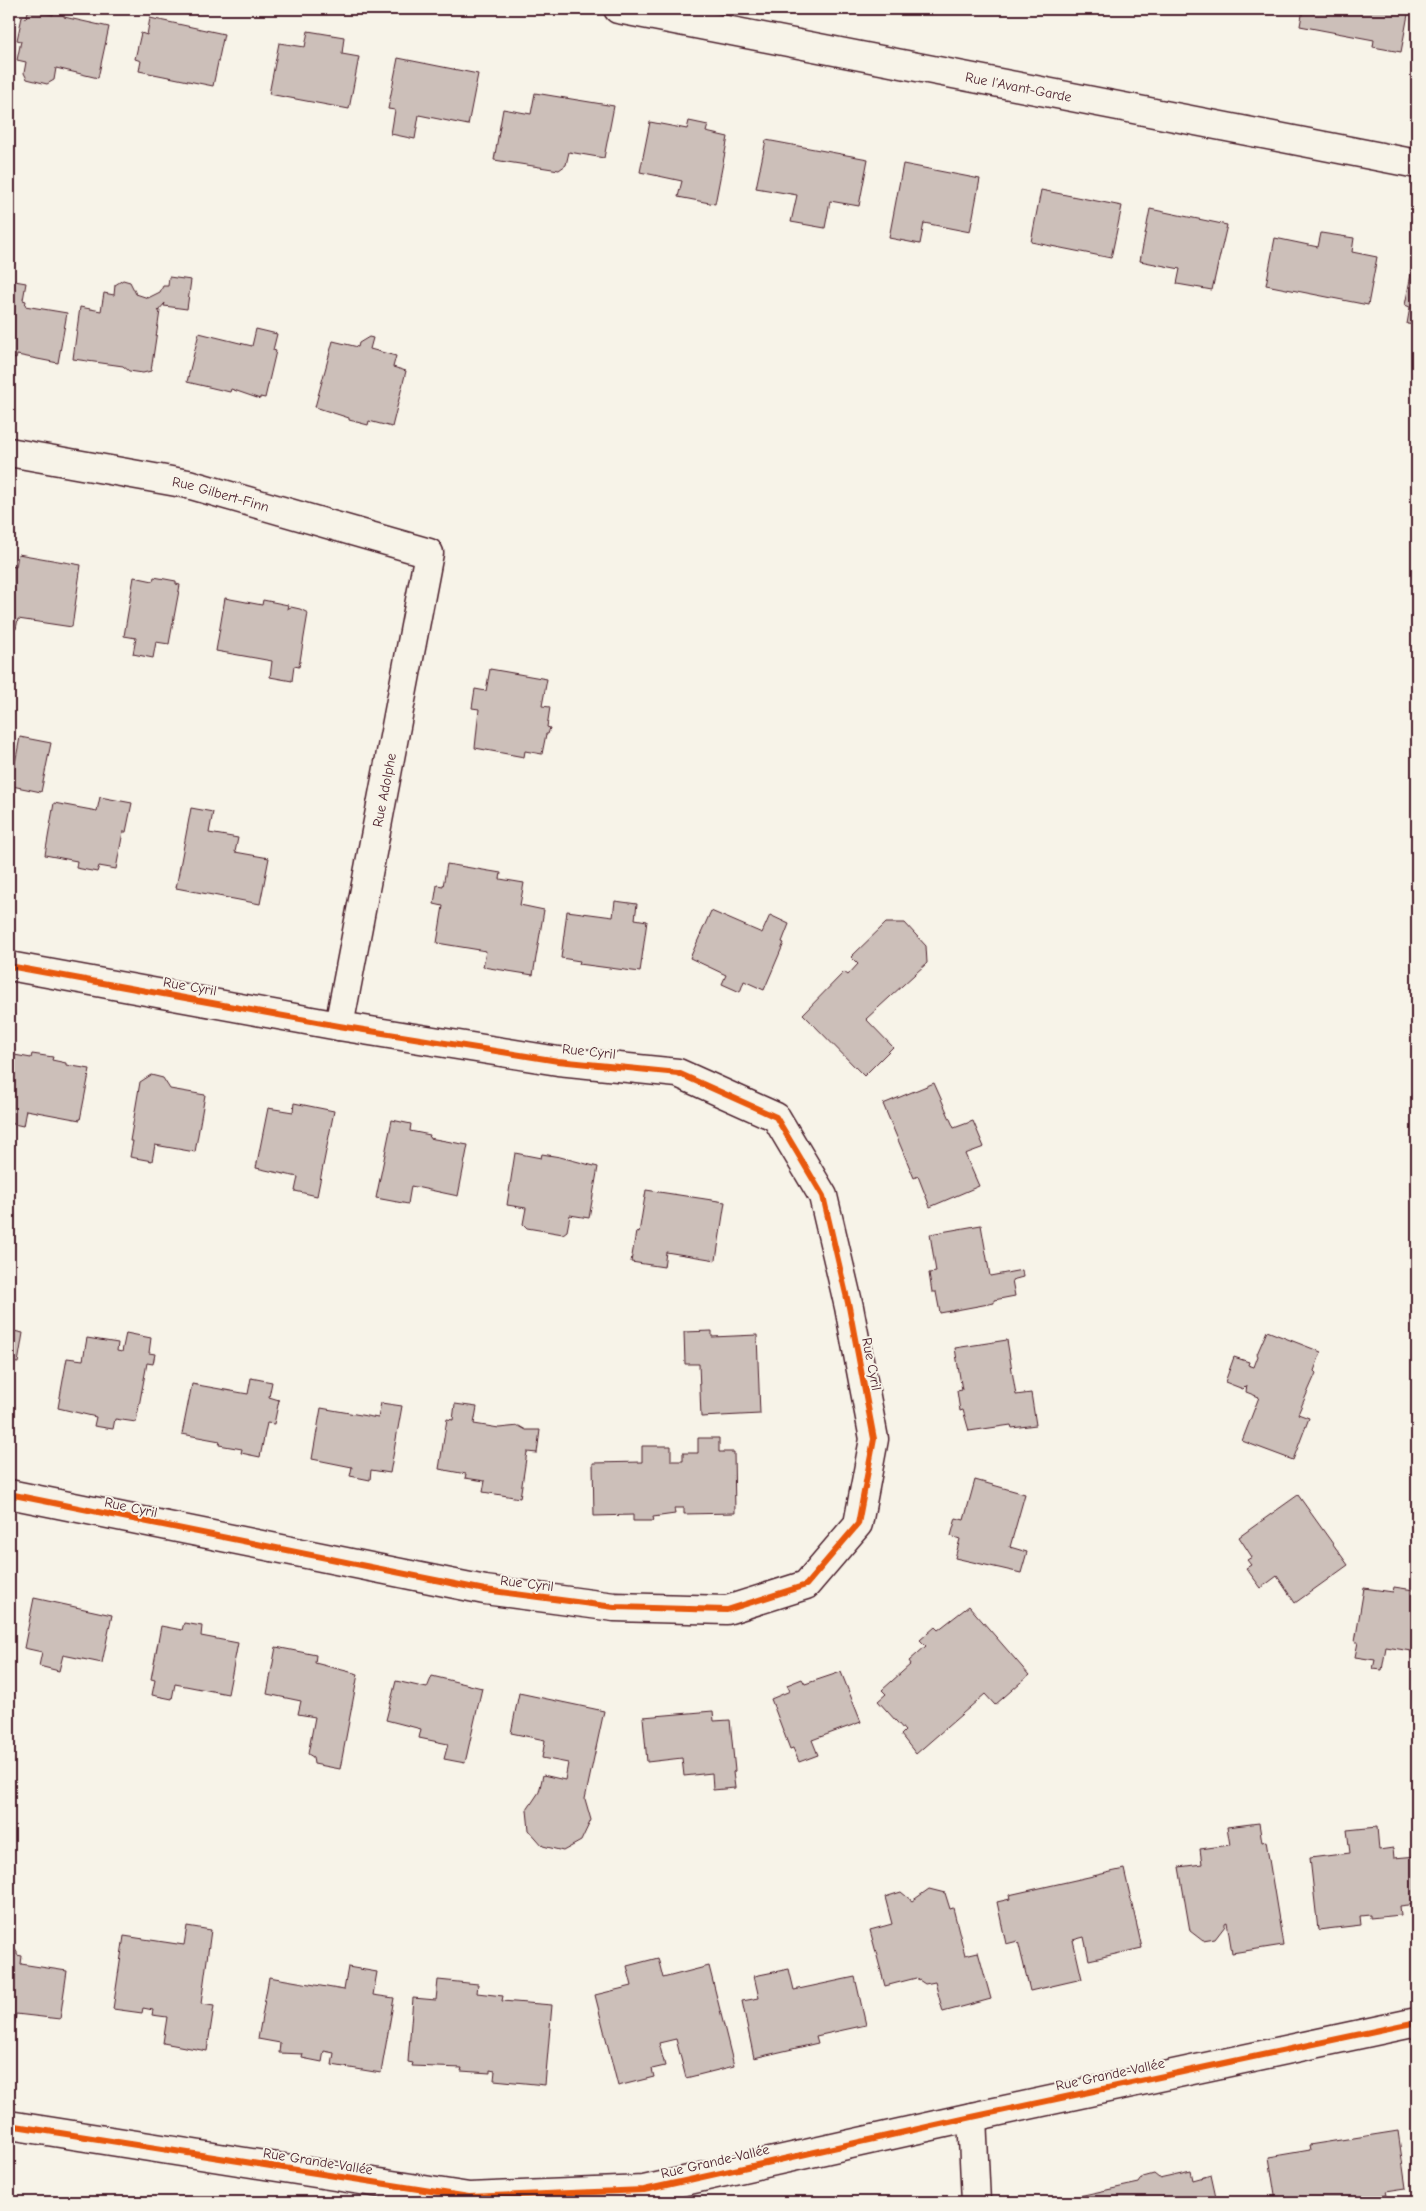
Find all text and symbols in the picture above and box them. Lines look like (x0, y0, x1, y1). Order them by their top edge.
street label: Rue l'Avant-Garde (964, 69, 1073, 106)
street label: Rue Gilbert-Finn (171, 473, 271, 516)
street label: Rue Adolphe (369, 752, 400, 829)
street label: Rue Cyril (162, 973, 218, 1000)
street label: Rue Cyril (561, 1040, 617, 1063)
street label: Rue Cyril (858, 1336, 885, 1392)
street label: Rue Cyril (103, 1494, 159, 1521)
street label: Rue Cyril (499, 1572, 555, 1595)
street label: Rue Grande-Vallée (1054, 2055, 1166, 2094)
street label: Rue Grande-Vallée (659, 2141, 771, 2182)
street label: Rue Grande-Vallée (262, 2144, 374, 2179)

